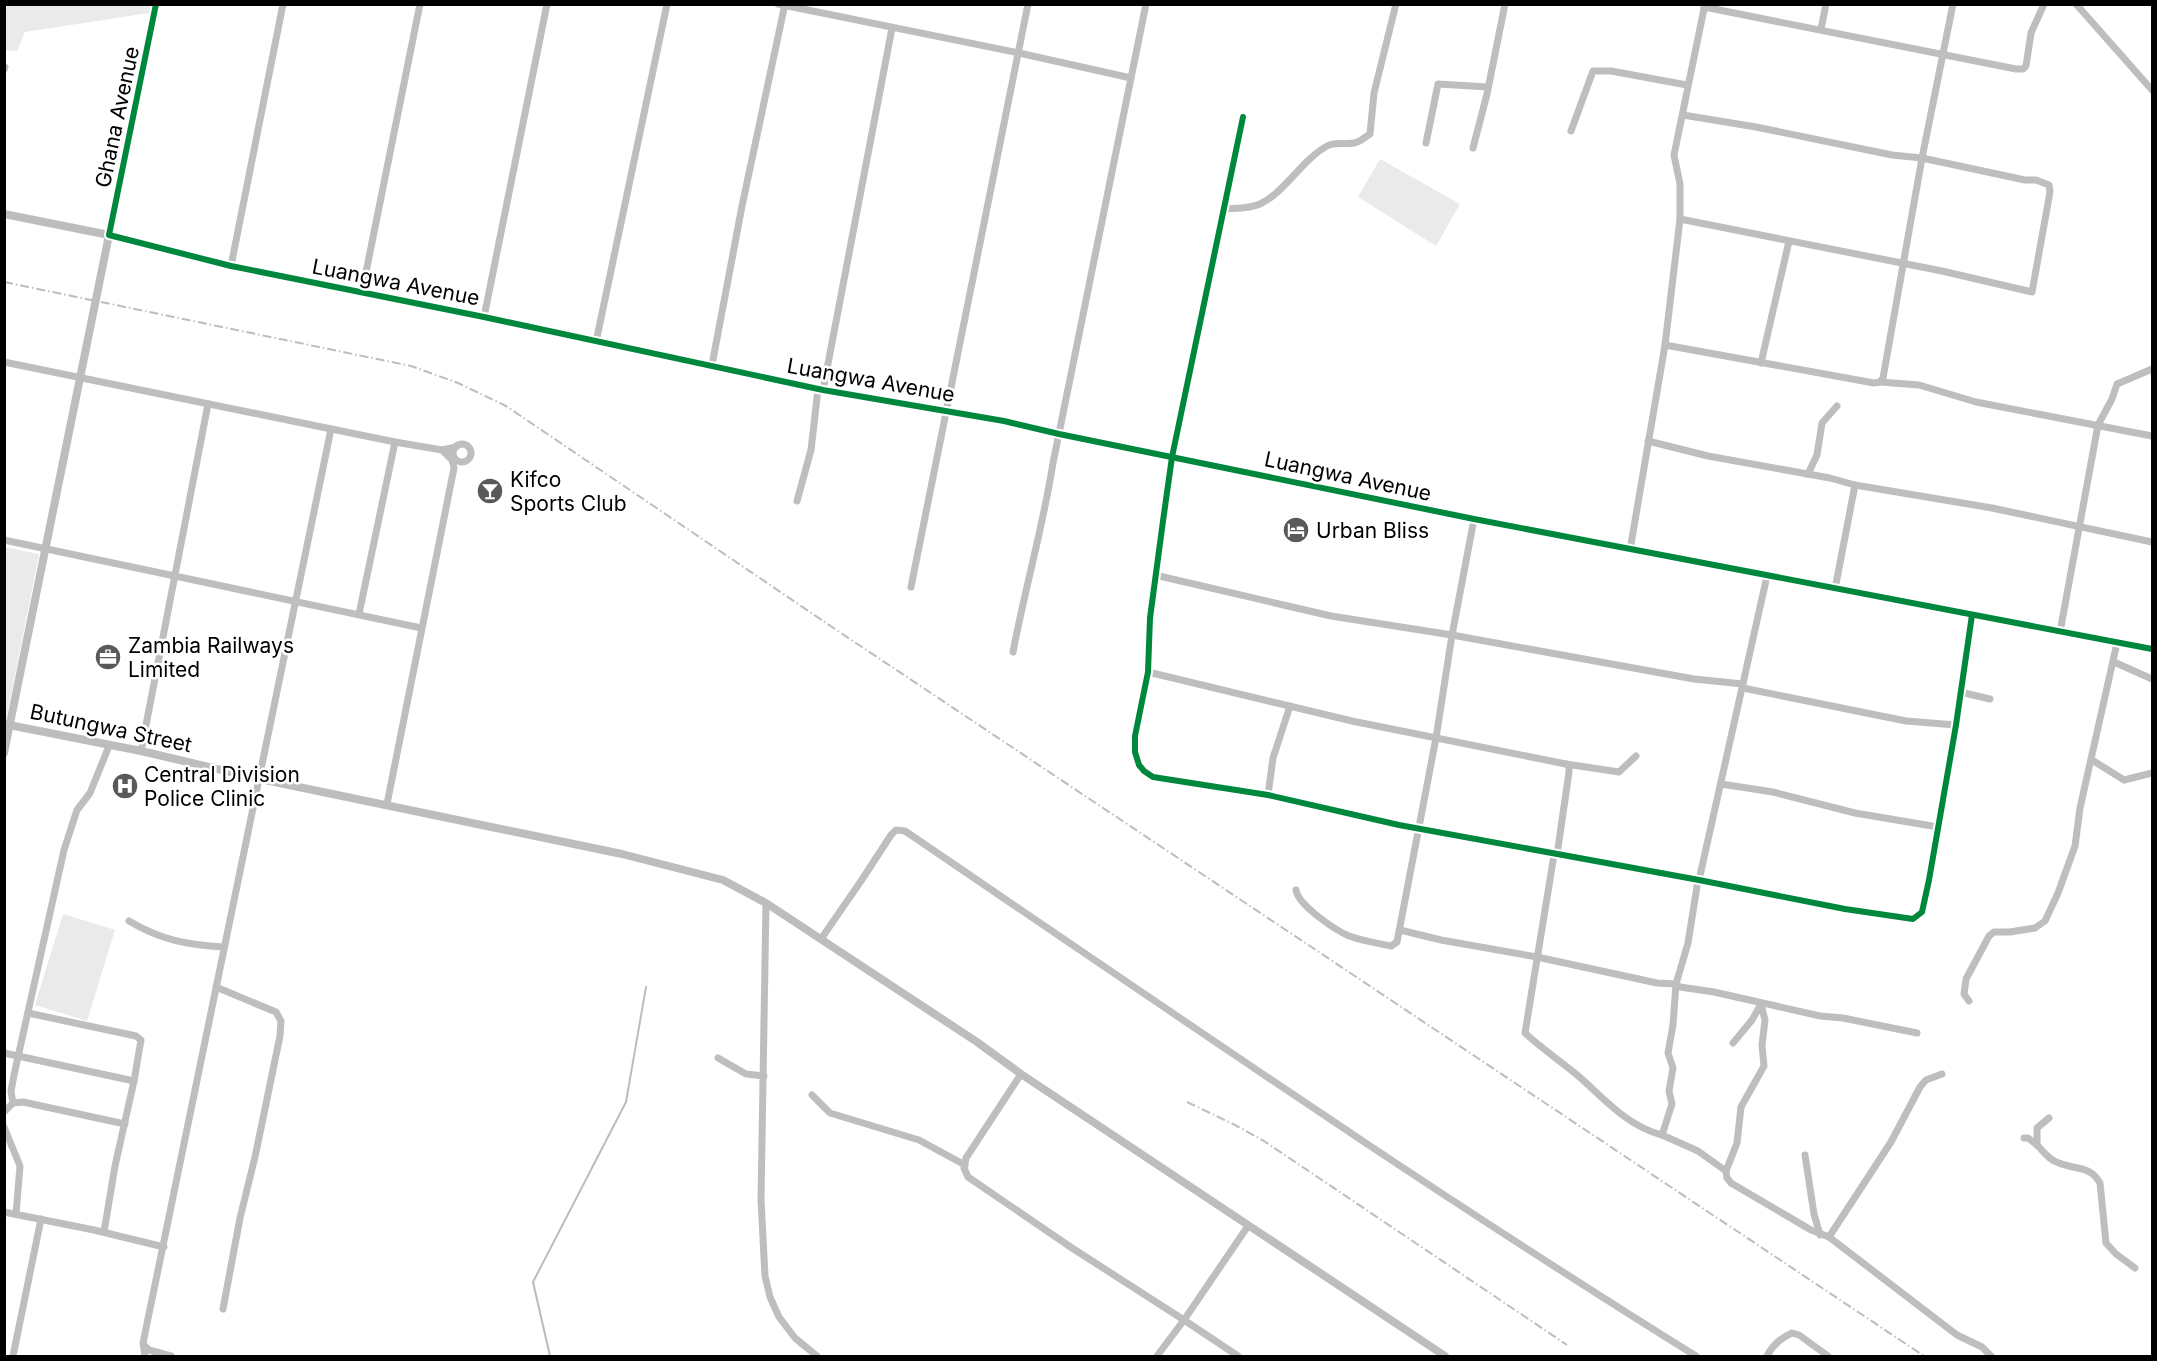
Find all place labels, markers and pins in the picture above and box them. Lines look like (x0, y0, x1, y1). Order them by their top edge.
place label: Kifco Sports Club (510, 467, 627, 516)
bar icon: Kifco Sports Club (475, 476, 505, 506)
hotel icon: Urban Bliss (1281, 515, 1311, 545)
place label: Urban Bliss (1316, 518, 1429, 543)
place label: Zambia Railways Limited (128, 633, 294, 682)
office icon: Zambia Railways Limited (93, 642, 123, 672)
place label: Central Division Police Clinic (144, 762, 300, 811)
hospital icon: Central Division Police Clinic (110, 771, 140, 801)

